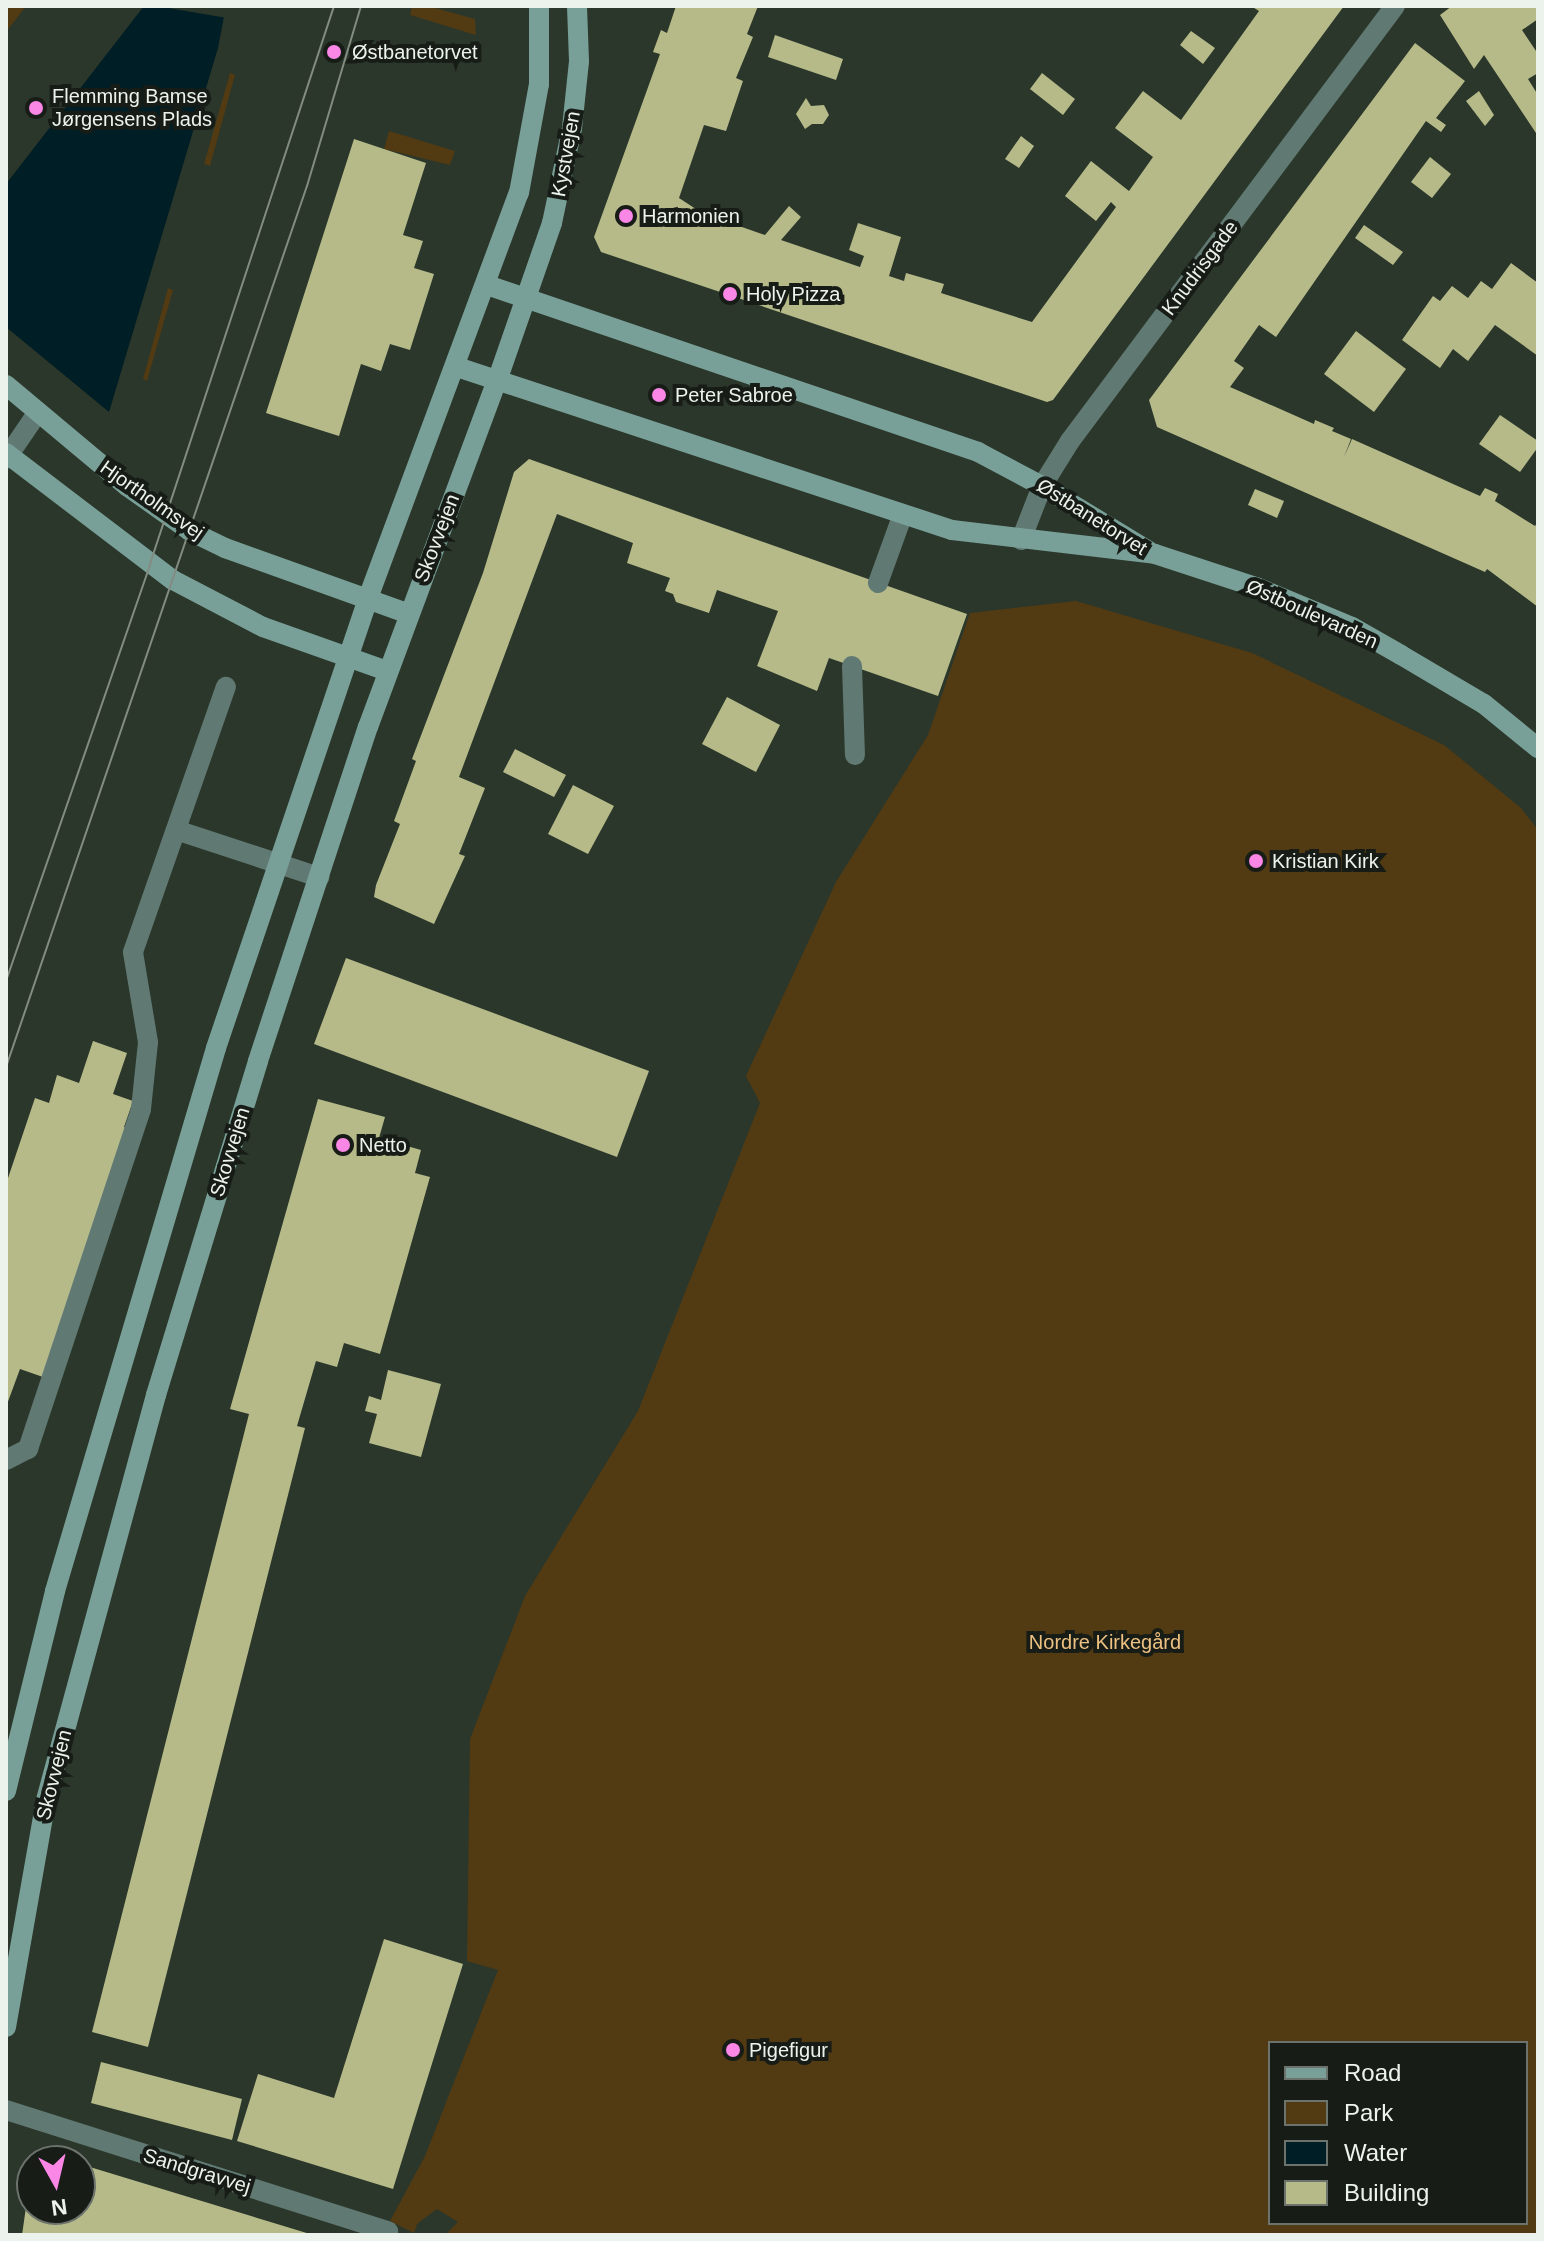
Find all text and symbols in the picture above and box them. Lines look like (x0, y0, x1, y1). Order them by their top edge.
place label: Østbanetorvet (352, 40, 478, 64)
marker: Østbanetorvet (323, 41, 345, 63)
place label: Flemming Bamse Jørgensens Plads (52, 84, 212, 131)
marker: Flemming Bamse Jørgensens Plads (27, 99, 45, 117)
street label: Kystvejen (547, 109, 585, 199)
place label: Harmonien (642, 204, 740, 228)
marker: Harmonien (617, 207, 635, 225)
street label: Knudrisgade (1157, 216, 1243, 320)
place label: Holy Pizza (746, 282, 840, 306)
marker: Holy Pizza (721, 285, 739, 303)
place label: Peter Sabroe (675, 383, 793, 407)
marker: Peter Sabroe (650, 386, 668, 404)
street label: Hjortholmsvej (95, 455, 209, 545)
street label: Østbanetorvet (1032, 474, 1152, 560)
street label: Skovvejen (409, 491, 465, 585)
street label: Østboulevarden (1243, 574, 1381, 654)
place label: Kristian Kirk (1272, 849, 1379, 873)
marker: Kristian Kirk (1247, 852, 1265, 870)
street label: Skovvejen (205, 1104, 255, 1200)
place label: Netto (359, 1133, 407, 1157)
marker: Netto (334, 1136, 352, 1154)
park label: Nordre Kirkegård (1029, 1630, 1181, 1654)
street label: Skovvejen (31, 1727, 77, 1823)
place label: Pigefigur (749, 2038, 828, 2062)
marker: Pigefigur (724, 2041, 742, 2059)
legend (1268, 2041, 1528, 2225)
text: Road (1344, 2059, 1401, 2086)
text: Park (1344, 2099, 1393, 2126)
text: Water (1344, 2139, 1407, 2166)
street label: Sandgravvej (140, 2143, 254, 2199)
north arrow (16, 2145, 96, 2225)
text: Building (1344, 2179, 1429, 2206)
text: N (50, 2194, 69, 2221)

